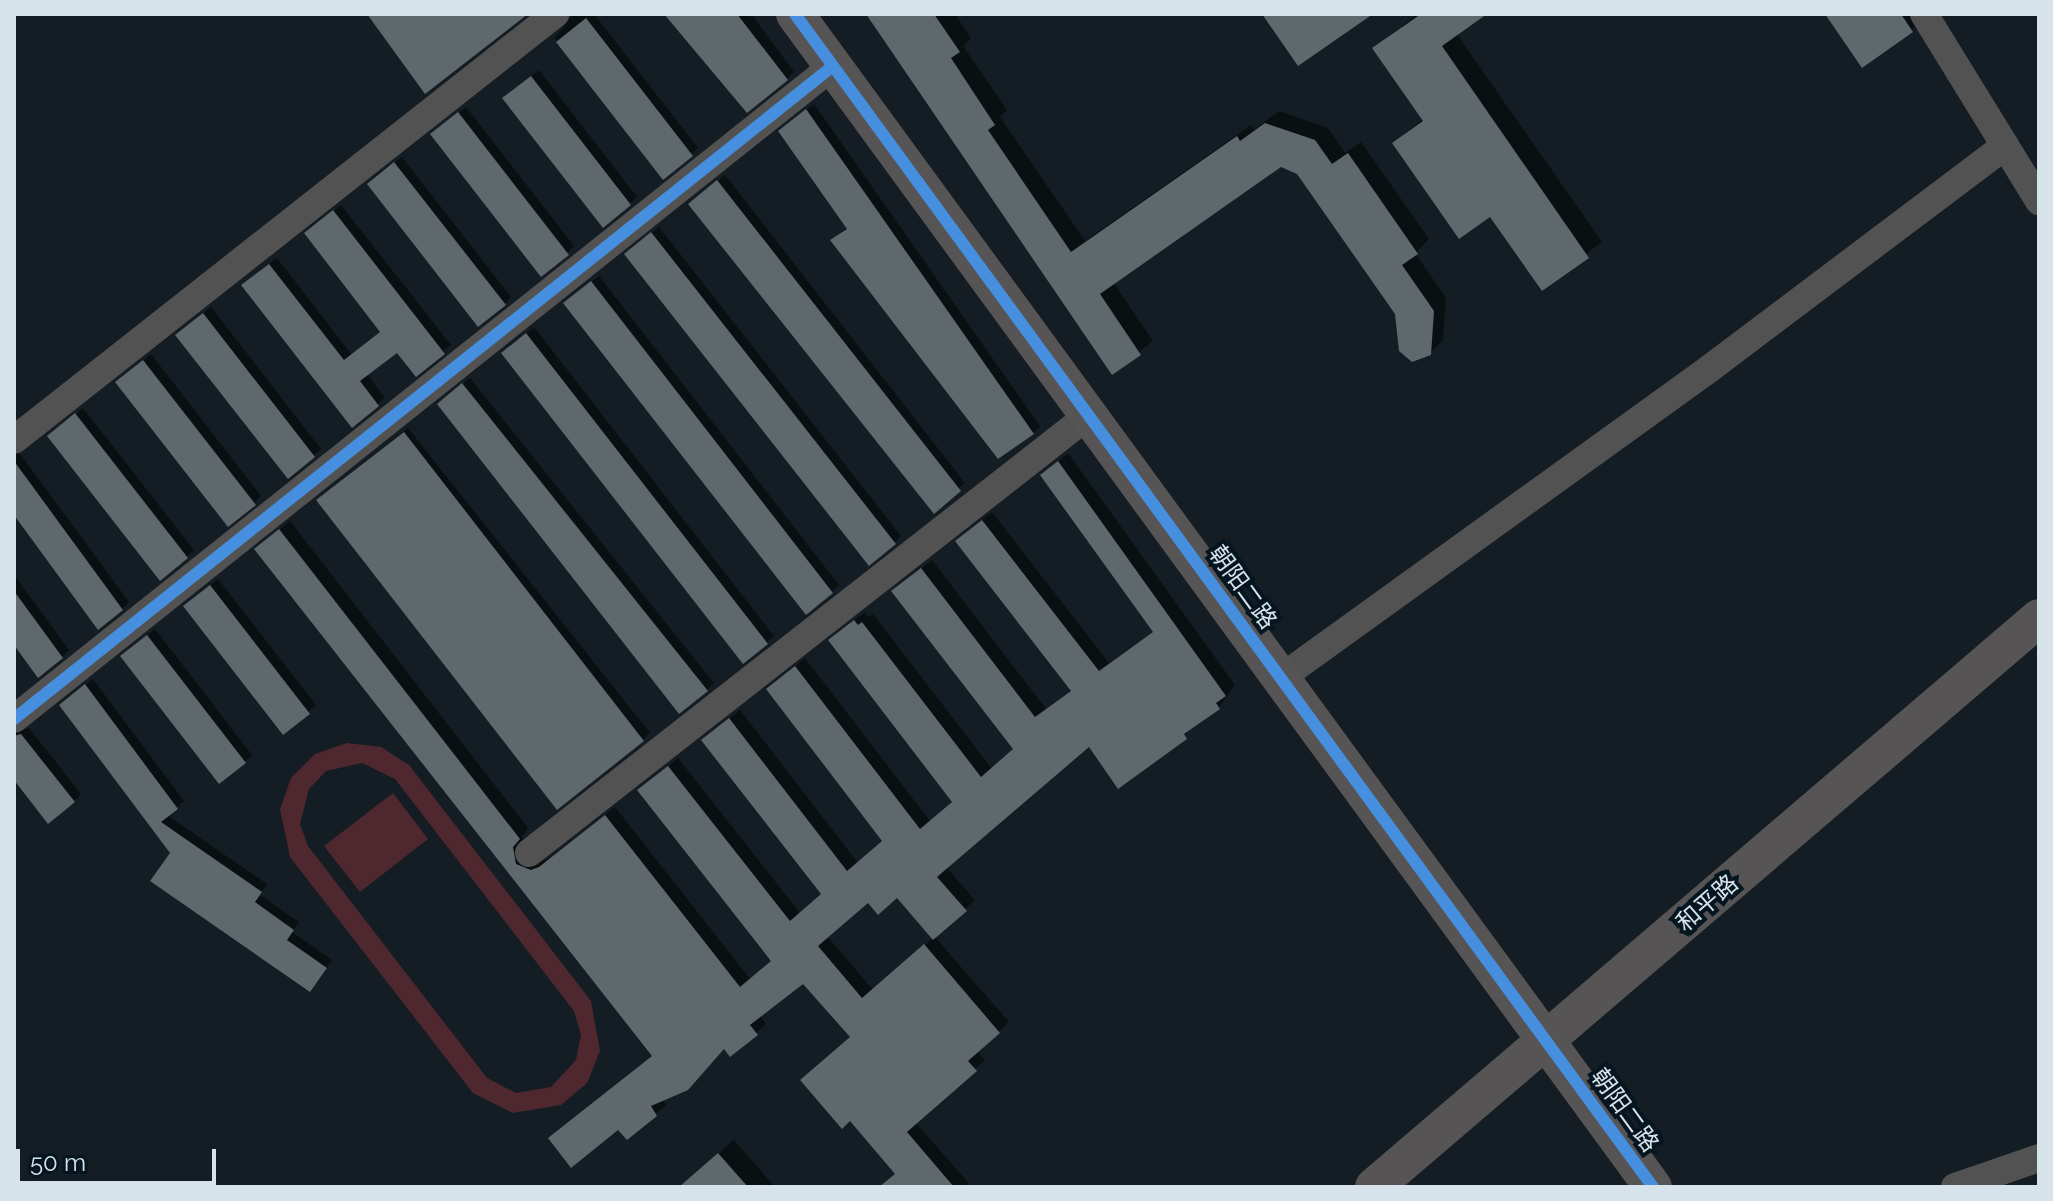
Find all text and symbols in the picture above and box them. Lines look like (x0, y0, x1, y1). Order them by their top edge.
street label: 朝阳二路 (1203, 540, 1283, 634)
street label: 和平路 (1670, 869, 1744, 937)
street label: 朝阳二路 (1585, 1063, 1665, 1157)
scale bar (20, 1133, 220, 1183)
text: 50 m (30, 1148, 86, 1177)

